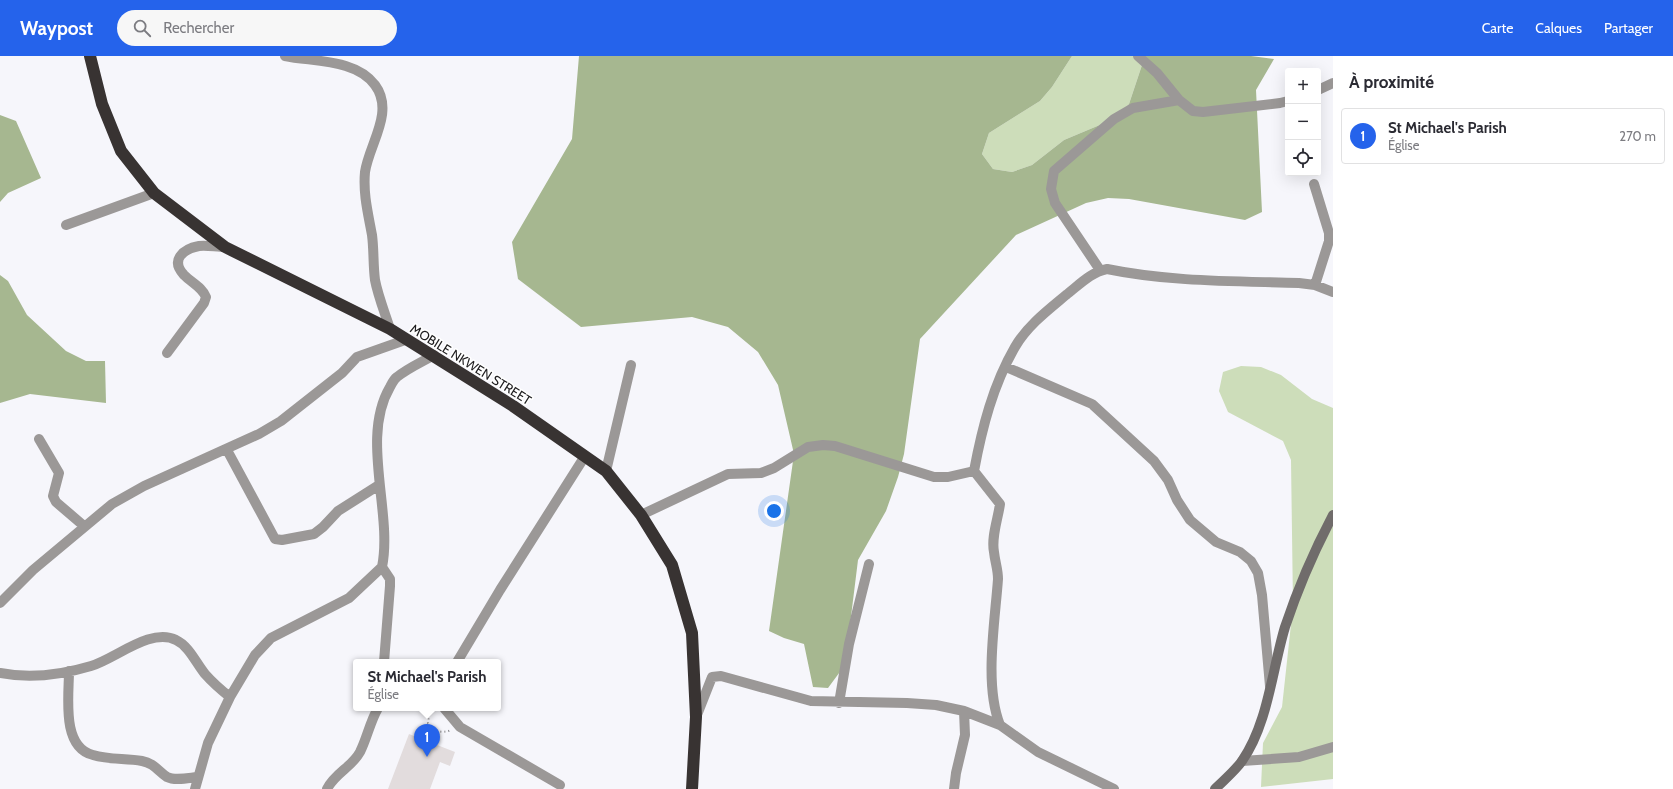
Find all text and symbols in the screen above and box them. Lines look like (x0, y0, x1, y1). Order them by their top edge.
search box (117, 10, 397, 46)
text: Waypost (20, 17, 93, 40)
icon: search (131, 17, 153, 39)
text: Rechercher (163, 19, 234, 37)
text: Carte (1482, 19, 1513, 37)
text: Calques (1535, 19, 1582, 37)
text: Partager (1604, 19, 1653, 37)
map controls (1285, 68, 1321, 176)
button: + (1285, 68, 1321, 104)
text: À proximité (1349, 72, 1434, 92)
button: − (1285, 104, 1321, 140)
text: St Michael's Parish (1388, 119, 1507, 137)
text: 1 (1361, 128, 1365, 144)
text: 270 m (1619, 128, 1656, 144)
text: Église (1388, 137, 1419, 153)
button: locate (1285, 140, 1321, 176)
street label: MOBILE NKWEN STREET (407, 320, 535, 408)
your location (764, 501, 784, 521)
popup (353, 659, 501, 711)
text: St Michael's Parish (368, 668, 486, 686)
text: Église (368, 686, 399, 702)
pin: 1 (414, 724, 440, 757)

